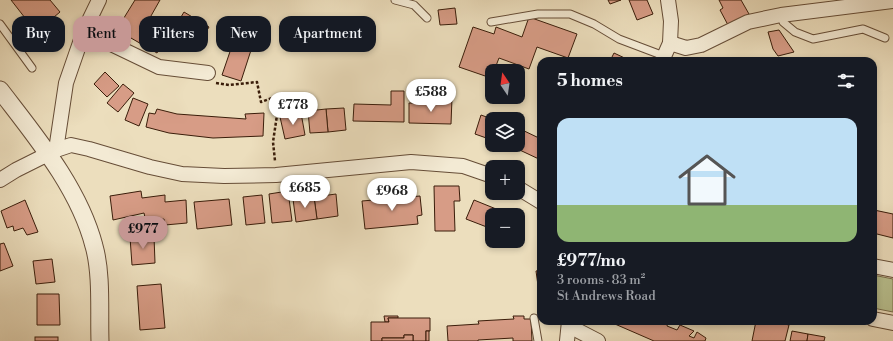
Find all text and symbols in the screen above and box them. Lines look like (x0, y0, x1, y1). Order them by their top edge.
chip: Buy (12, 16, 65, 52)
chip: Rent (73, 16, 131, 52)
chip: Filters (139, 16, 208, 52)
chip: New (216, 16, 271, 52)
chip: Apartment (279, 16, 376, 52)
north arrow (485, 64, 525, 104)
map controls (485, 64, 525, 248)
text: 5 homes (557, 70, 623, 92)
icon: filters (835, 70, 857, 92)
pin: £588 (407, 79, 455, 113)
text: £588 (415, 84, 447, 100)
pin: £778 (269, 92, 317, 126)
text: £778 (278, 97, 308, 113)
button: layers (485, 112, 525, 152)
icon: home (671, 144, 743, 216)
button: + (485, 160, 525, 200)
pin: £685 (281, 175, 329, 209)
pin: £968 (368, 178, 416, 212)
text: £685 (289, 180, 321, 196)
text: £968 (376, 183, 408, 199)
button: − (485, 208, 525, 248)
pin: £977 (119, 216, 167, 250)
text: £977 (128, 221, 158, 237)
text: £977/mo (557, 250, 626, 272)
text: 3 rooms · 83 m² (557, 272, 645, 288)
text: St Andrews Road (557, 288, 656, 304)

